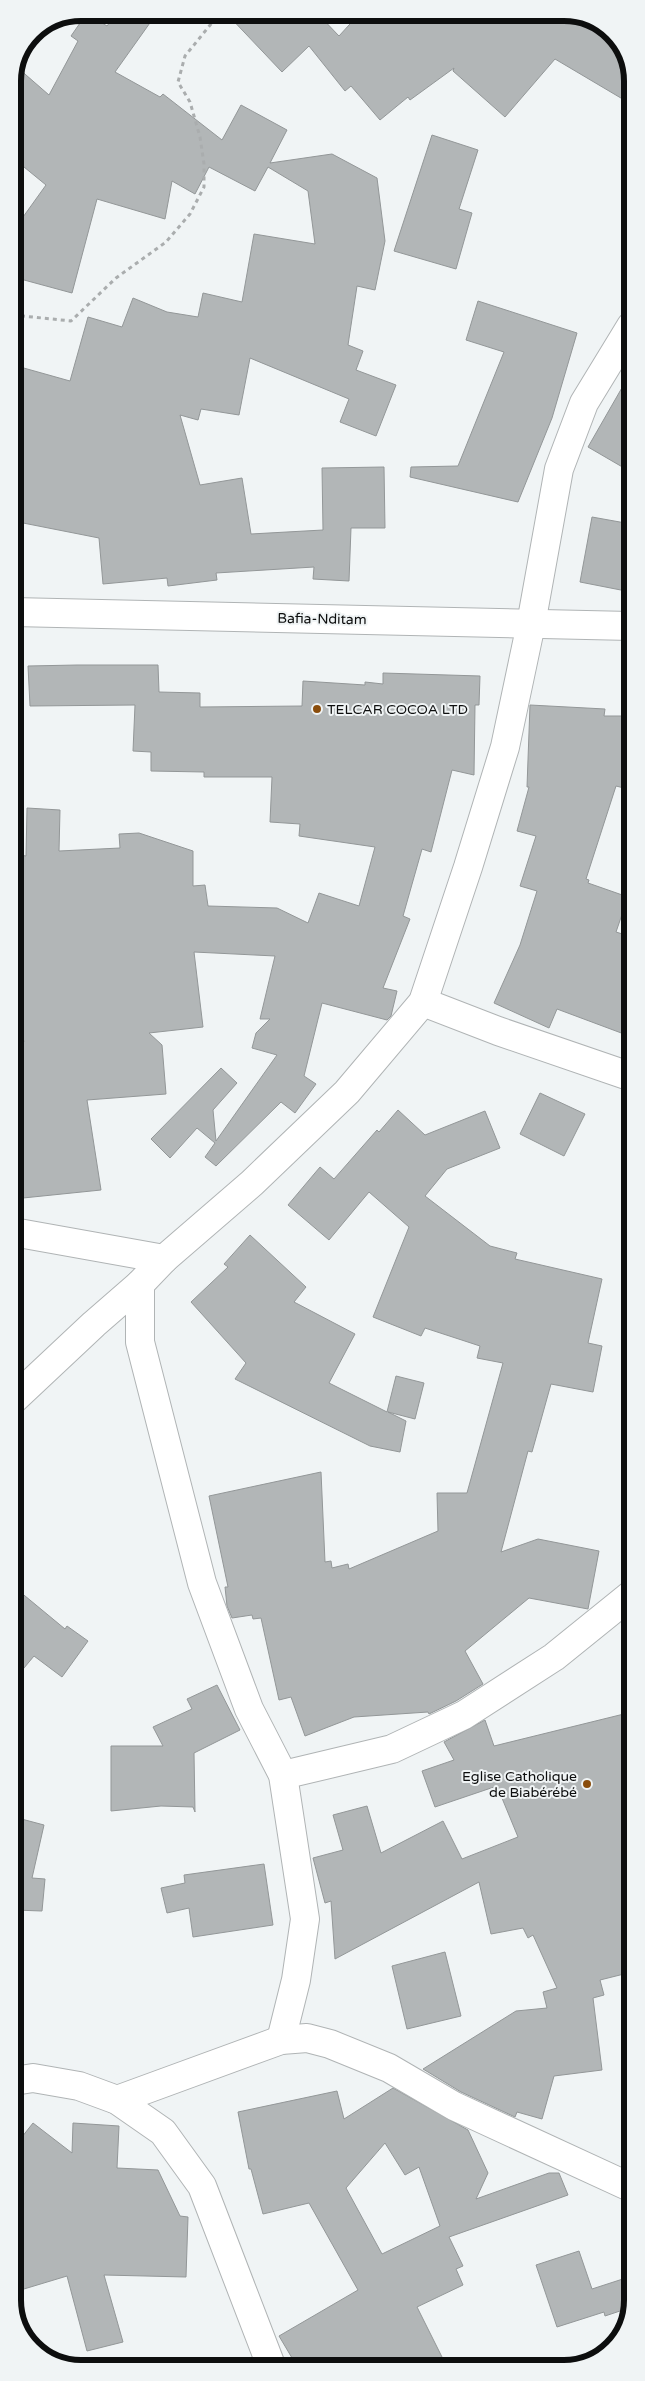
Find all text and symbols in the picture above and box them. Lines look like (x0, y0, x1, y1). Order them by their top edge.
street label: Bafia-Nditam (277, 610, 367, 628)
place label: TELCAR COCOA LTD (327, 701, 468, 718)
marker: TELCAR COCOA LTD (311, 703, 323, 715)
place label: Eglise Catholique de Biabérébé (462, 1768, 577, 1801)
marker: Eglise Catholique de Biabérébé (581, 1778, 593, 1790)

